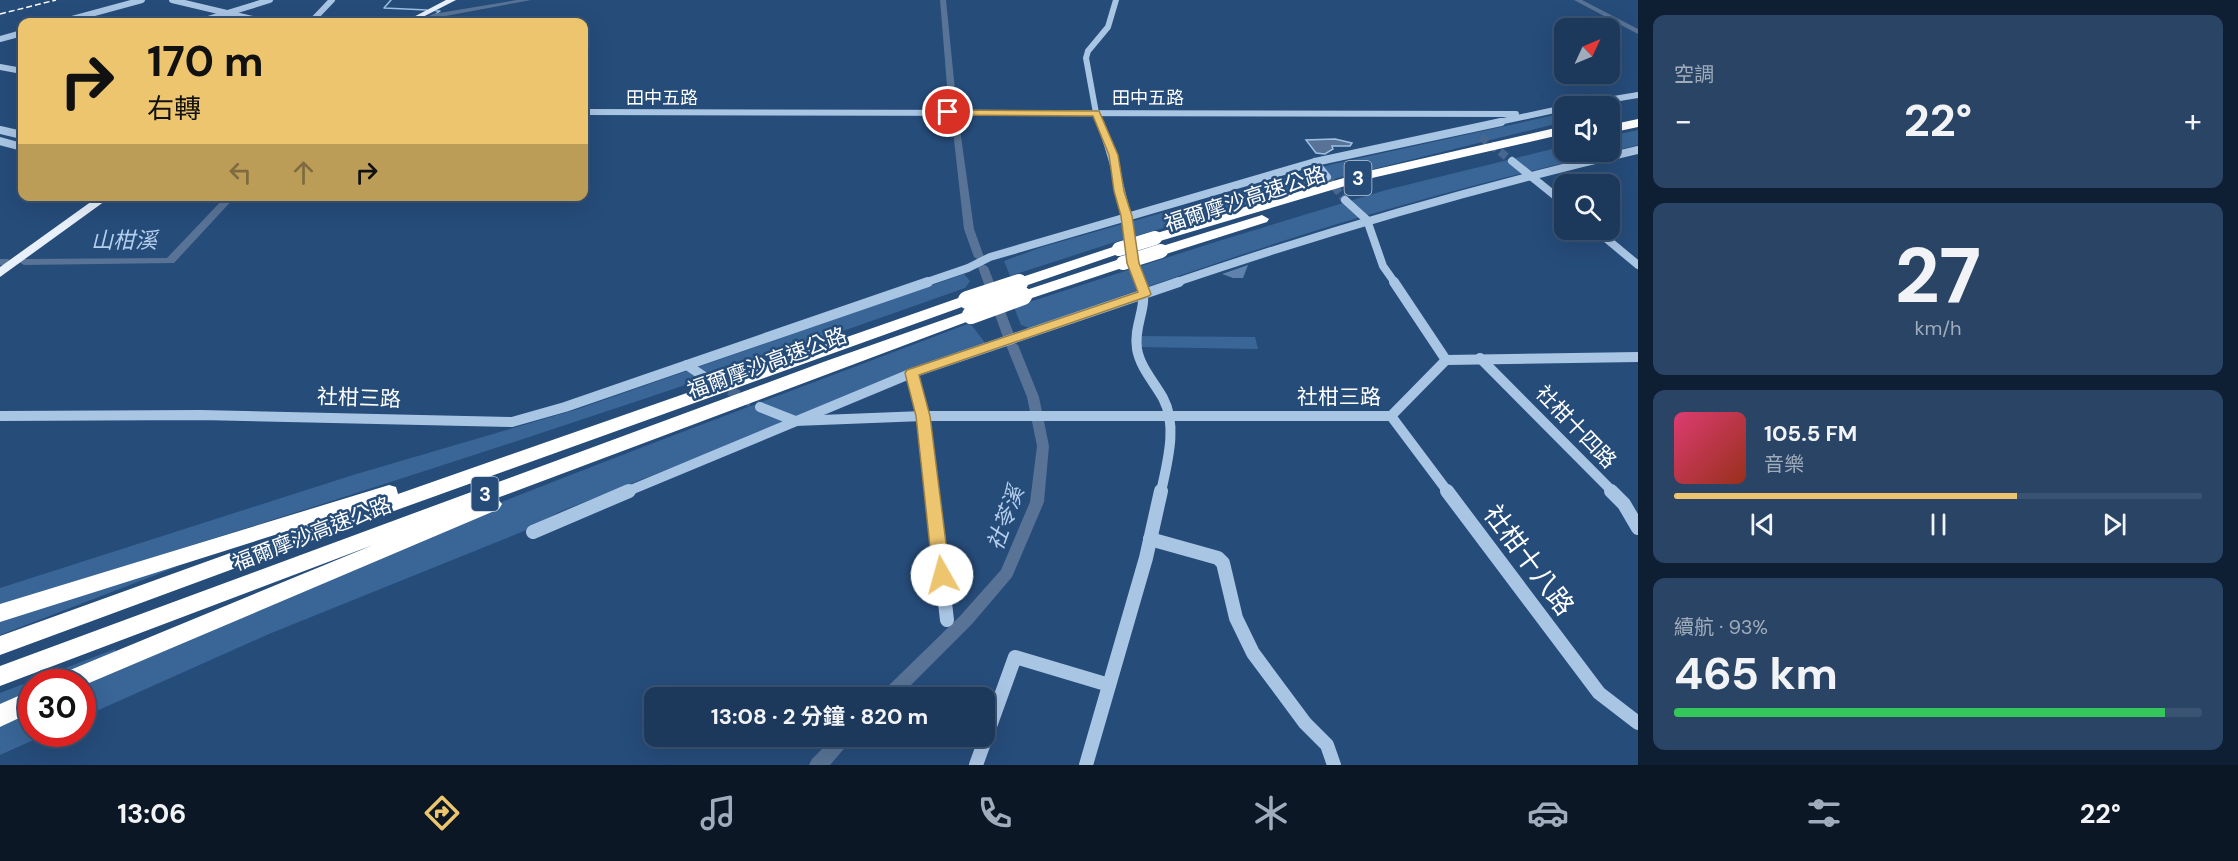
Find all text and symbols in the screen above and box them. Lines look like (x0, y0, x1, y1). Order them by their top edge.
north arrow (1554, 18, 1620, 84)
map controls (1554, 18, 1620, 240)
text: 170 m (147, 34, 264, 89)
icon: right (48, 42, 126, 120)
text: 空調 (1674, 61, 1714, 87)
street label: 田中五路 (626, 86, 698, 110)
pin (922, 86, 973, 137)
street label: 田中五路 (1112, 86, 1184, 110)
text: 右轉 (147, 91, 201, 126)
text: 22° (1904, 91, 1972, 150)
icon: arrive (931, 95, 964, 128)
button: sound (1554, 96, 1620, 162)
text: − (1674, 99, 1692, 142)
text: + (2184, 99, 2202, 142)
icon: left (224, 156, 257, 189)
icon: ahead (287, 156, 320, 189)
icon: right (350, 156, 383, 189)
street label: 福爾摩沙高速公路 (1161, 160, 1329, 238)
road number: 3 (1344, 161, 1372, 195)
button: search (1554, 174, 1620, 240)
text: 27 (1895, 225, 1981, 326)
water label: 山柑溪 (91, 226, 160, 255)
text: km/h (1914, 315, 1962, 341)
street label: 福爾摩沙高速公路 (683, 321, 851, 405)
street label: 社柑十四路 (1529, 380, 1623, 474)
street label: 社柑三路 (317, 383, 401, 413)
street label: 社柑三路 (1297, 383, 1381, 411)
text: 105.5 FM (1764, 419, 1857, 448)
text: 音樂 (1764, 451, 1804, 477)
road number: 3 (472, 477, 498, 511)
water label: 社苓溪 (981, 479, 1031, 554)
street label: 福爾摩沙高速公路 (229, 491, 395, 577)
street label: 社柑十八路 (1476, 498, 1582, 622)
icon: previous (1746, 508, 1779, 541)
icon: pause (1922, 508, 1955, 541)
icon: next (2098, 508, 2131, 541)
position arrow (910, 543, 974, 607)
text: 續航 · 93% (1674, 614, 1768, 640)
text: 465 km (1674, 644, 1838, 703)
speed limit sign: 30 (18, 669, 96, 747)
text: 13:08 · 2 分鐘 · 820 m (711, 702, 928, 731)
icon: directions (421, 792, 463, 834)
icon: music (697, 792, 739, 834)
icon: phone (974, 792, 1016, 834)
icon: climate (1250, 792, 1292, 834)
icon: car (1527, 792, 1569, 834)
icon: filters (1803, 792, 1845, 834)
text: 13:06 (117, 796, 186, 831)
text: 22° (2080, 796, 2121, 831)

